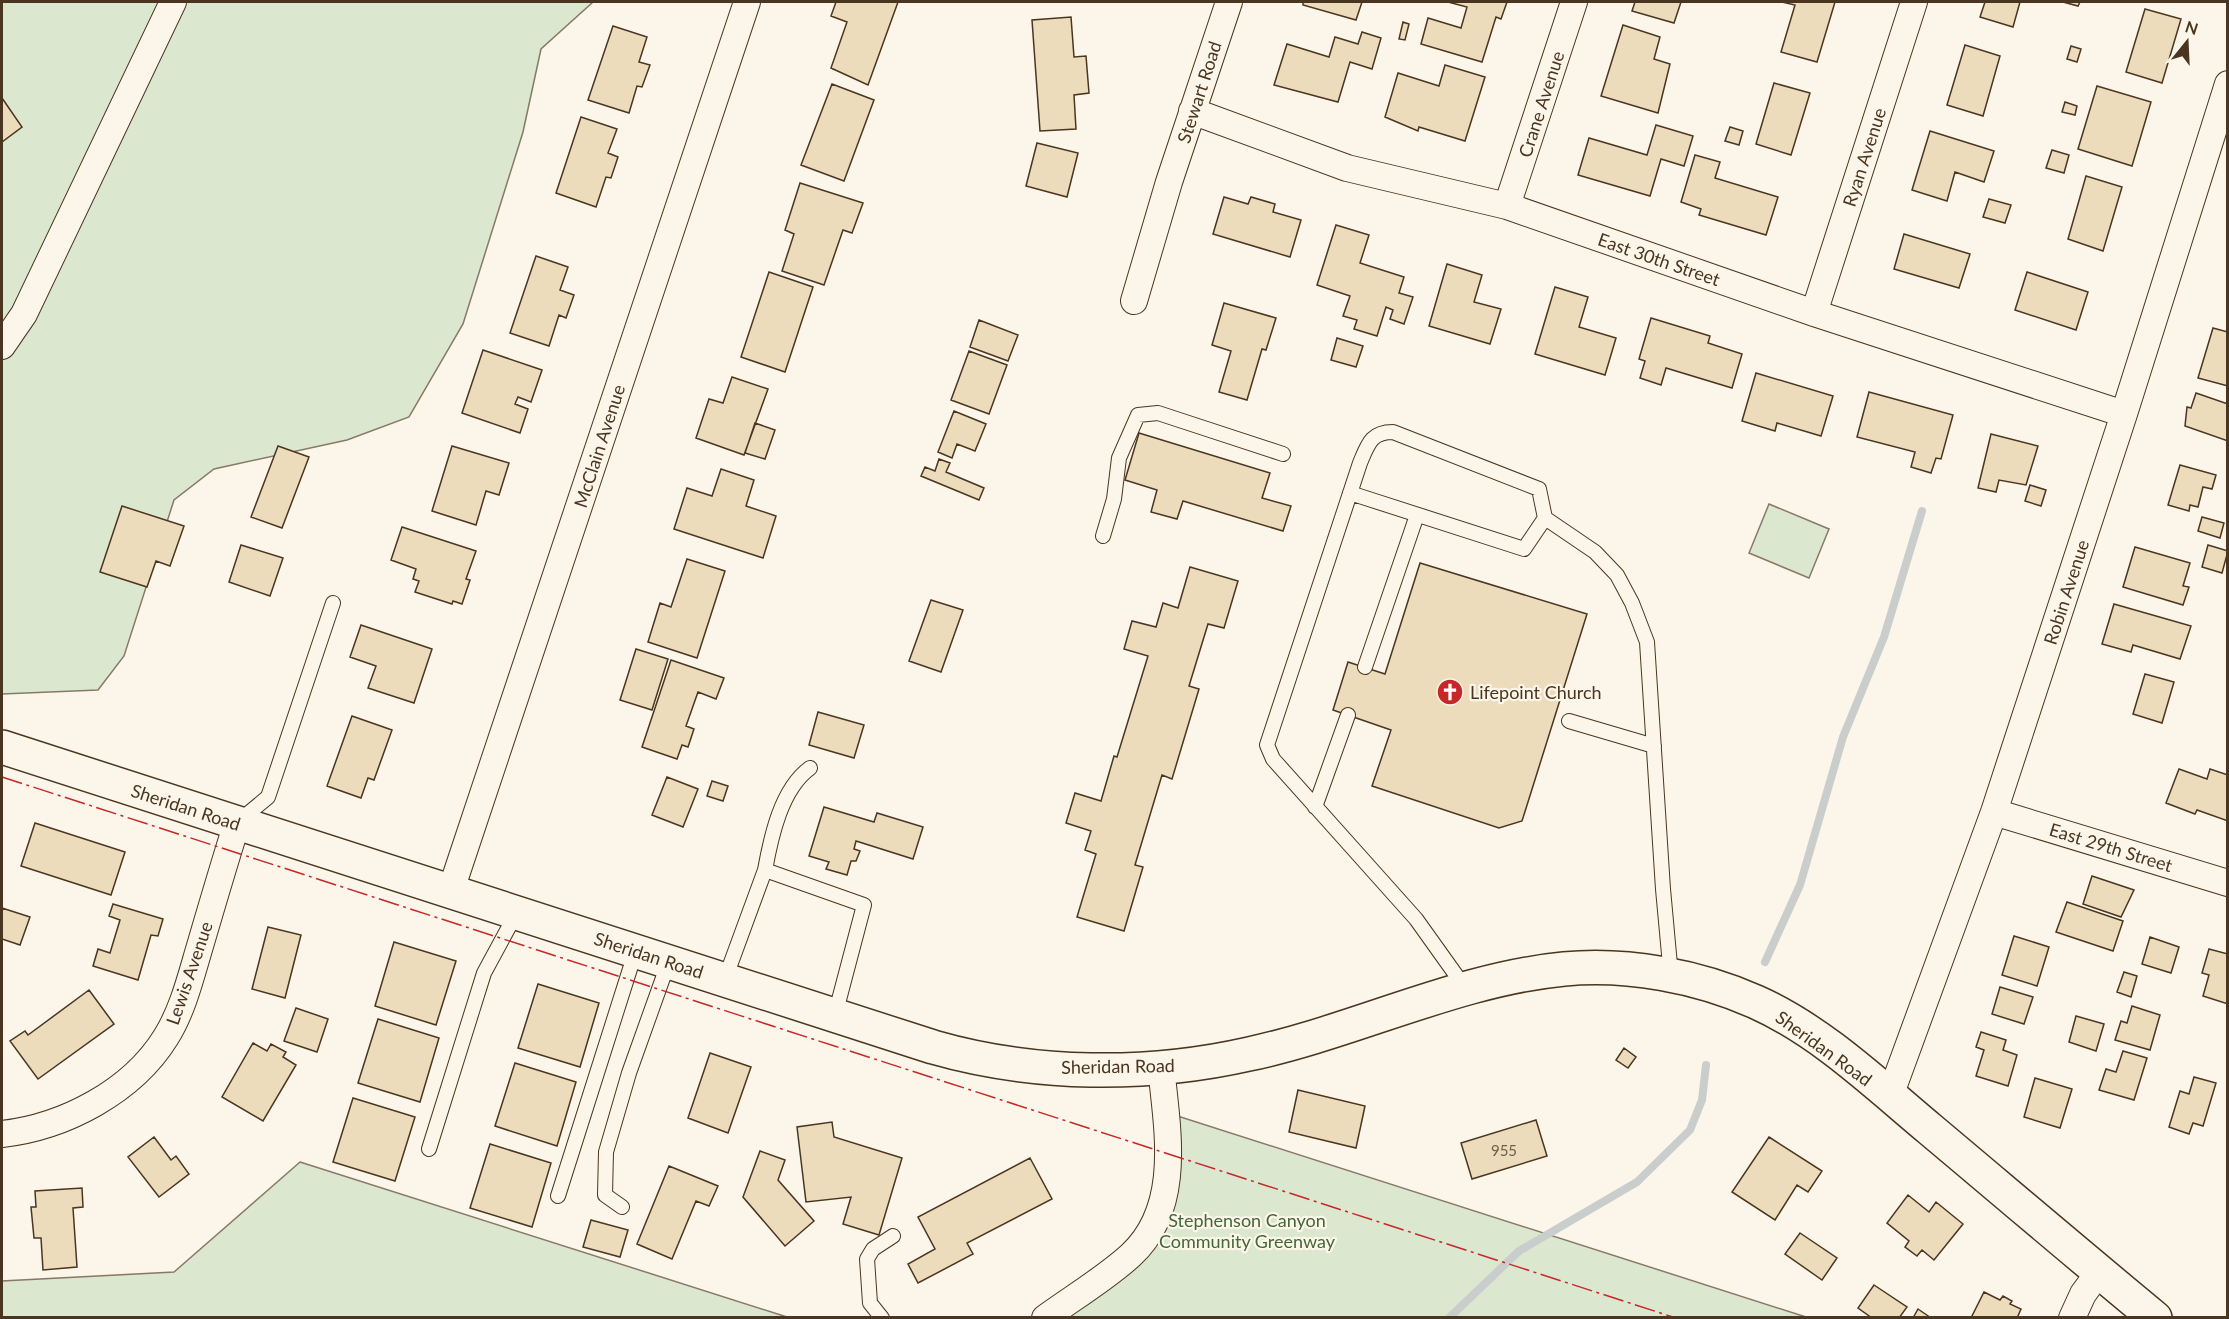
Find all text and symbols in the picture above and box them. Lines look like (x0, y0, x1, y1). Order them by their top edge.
north arrow (2157, 12, 2217, 72)
text: N (2183, 16, 2201, 38)
street label: Stewart Road (1172, 38, 1226, 146)
street label: Crane Avenue (1513, 48, 1569, 160)
street label: Ryan Avenue (1838, 105, 1890, 209)
street label: East 30th Street (1595, 228, 1723, 290)
street label: McClain Avenue (569, 382, 629, 510)
street label: Robin Avenue (2039, 537, 2093, 647)
church icon: Lifepoint Church (1435, 677, 1465, 707)
place label: Lifepoint Church (1470, 681, 1602, 703)
street label: Sheridan Road (129, 779, 243, 835)
street label: East 29th Street (2047, 818, 2176, 876)
street label: Lewis Avenue (161, 918, 217, 1028)
street label: Sheridan Road (592, 927, 706, 983)
street label: Sheridan Road (1772, 1006, 1876, 1090)
street label: Sheridan Road (1061, 1054, 1175, 1078)
house number: 955 (1491, 1141, 1517, 1159)
park label: Stephenson Canyon Community Greenway (1159, 1209, 1336, 1252)

